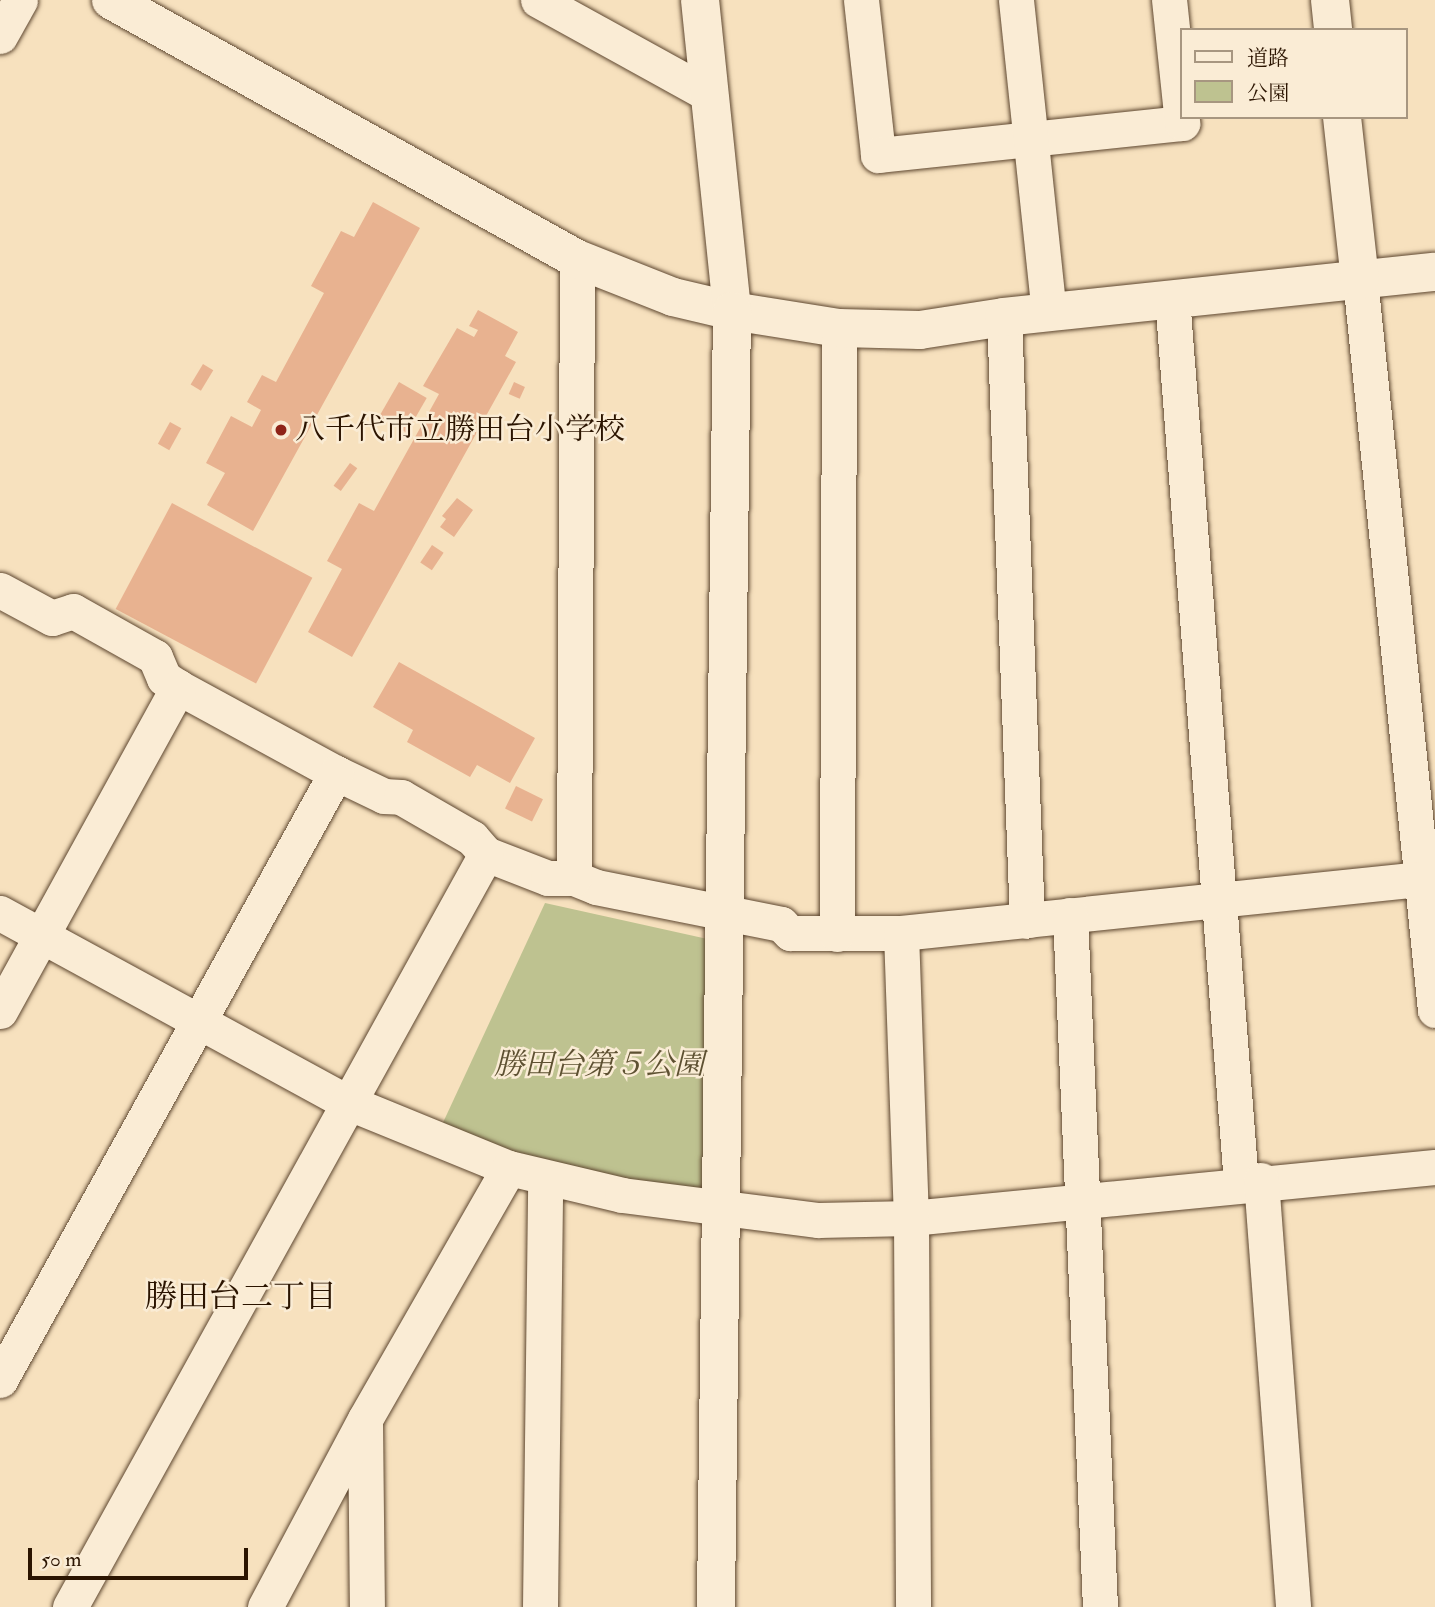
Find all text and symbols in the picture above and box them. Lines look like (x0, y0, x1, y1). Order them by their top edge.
legend (1180, 28, 1407, 119)
text: 道路 (1247, 45, 1289, 72)
text: 公園 (1247, 80, 1289, 107)
place label: 八千代市立勝田台小学校 (295, 412, 625, 448)
marker: 八千代市立勝田台小学校 (273, 422, 289, 438)
park label: 勝田台第５公園 (494, 1047, 704, 1083)
district label: 勝田台二丁目 (145, 1278, 337, 1316)
scale bar (32, 1534, 252, 1578)
text: 50 m (41, 1546, 82, 1573)

